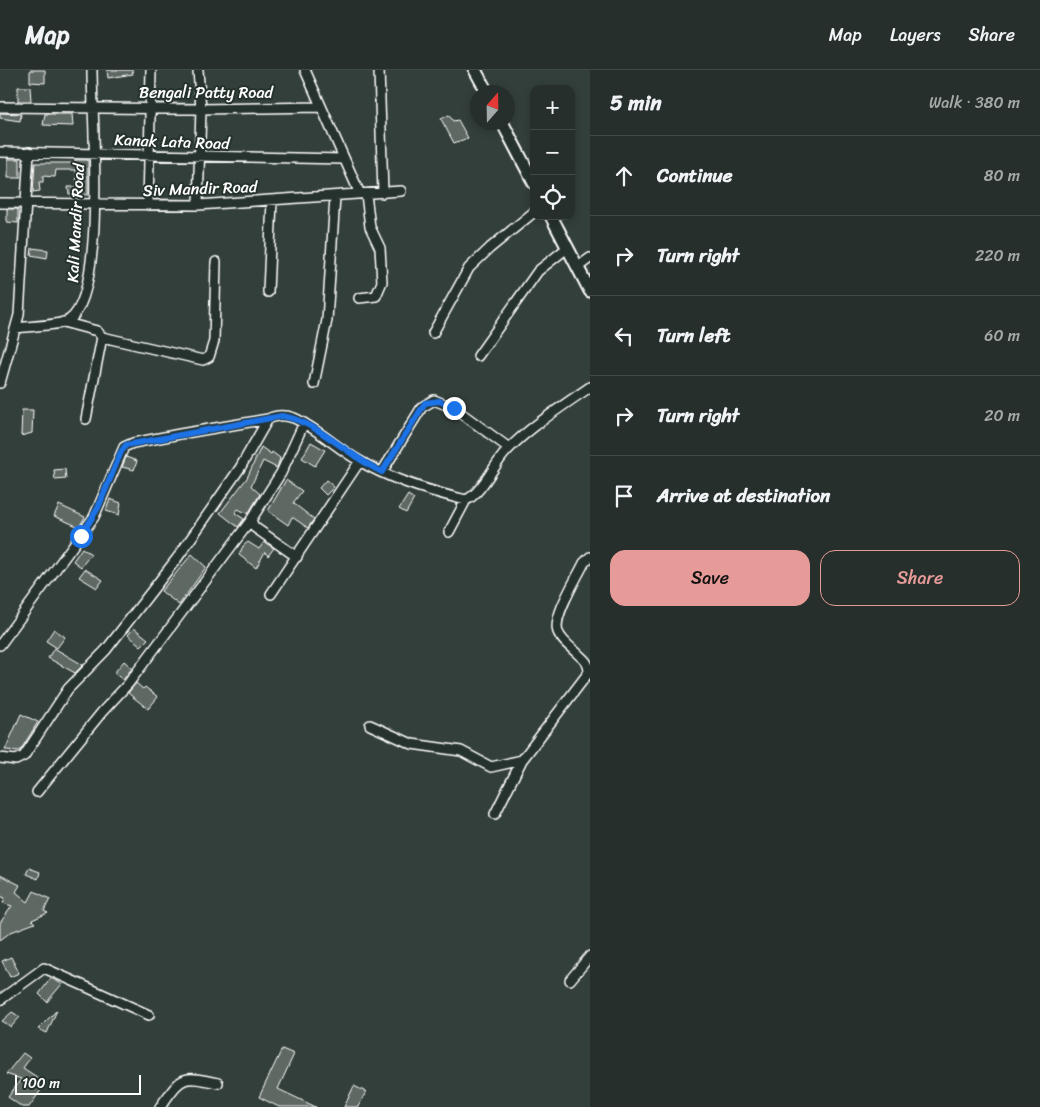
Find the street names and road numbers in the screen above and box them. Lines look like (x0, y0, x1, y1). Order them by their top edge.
street label: Bengali Patty Road (139, 78, 275, 107)
street label: Kanak Lata Road (114, 125, 232, 158)
street label: Kali Mandir Road (58, 161, 93, 283)
street label: Siv Mandir Road (142, 172, 259, 205)

